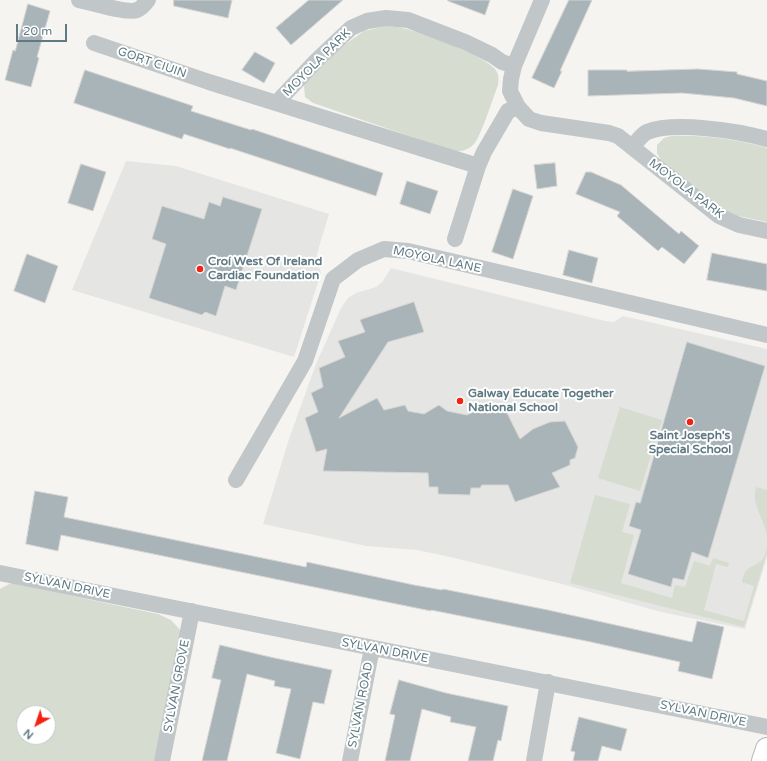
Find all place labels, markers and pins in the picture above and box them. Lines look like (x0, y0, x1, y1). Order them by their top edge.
place label: Croí West Of Ireland Cardiac Foundation (208, 255, 322, 283)
marker: Croí West Of Ireland Cardiac Foundation (195, 264, 205, 274)
place label: Galway Educate Together National School (468, 387, 614, 415)
marker: Galway Educate Together National School (455, 396, 465, 406)
marker: Saint Joseph's Special School (685, 417, 695, 427)
place label: Saint Joseph's Special School (649, 429, 731, 457)

